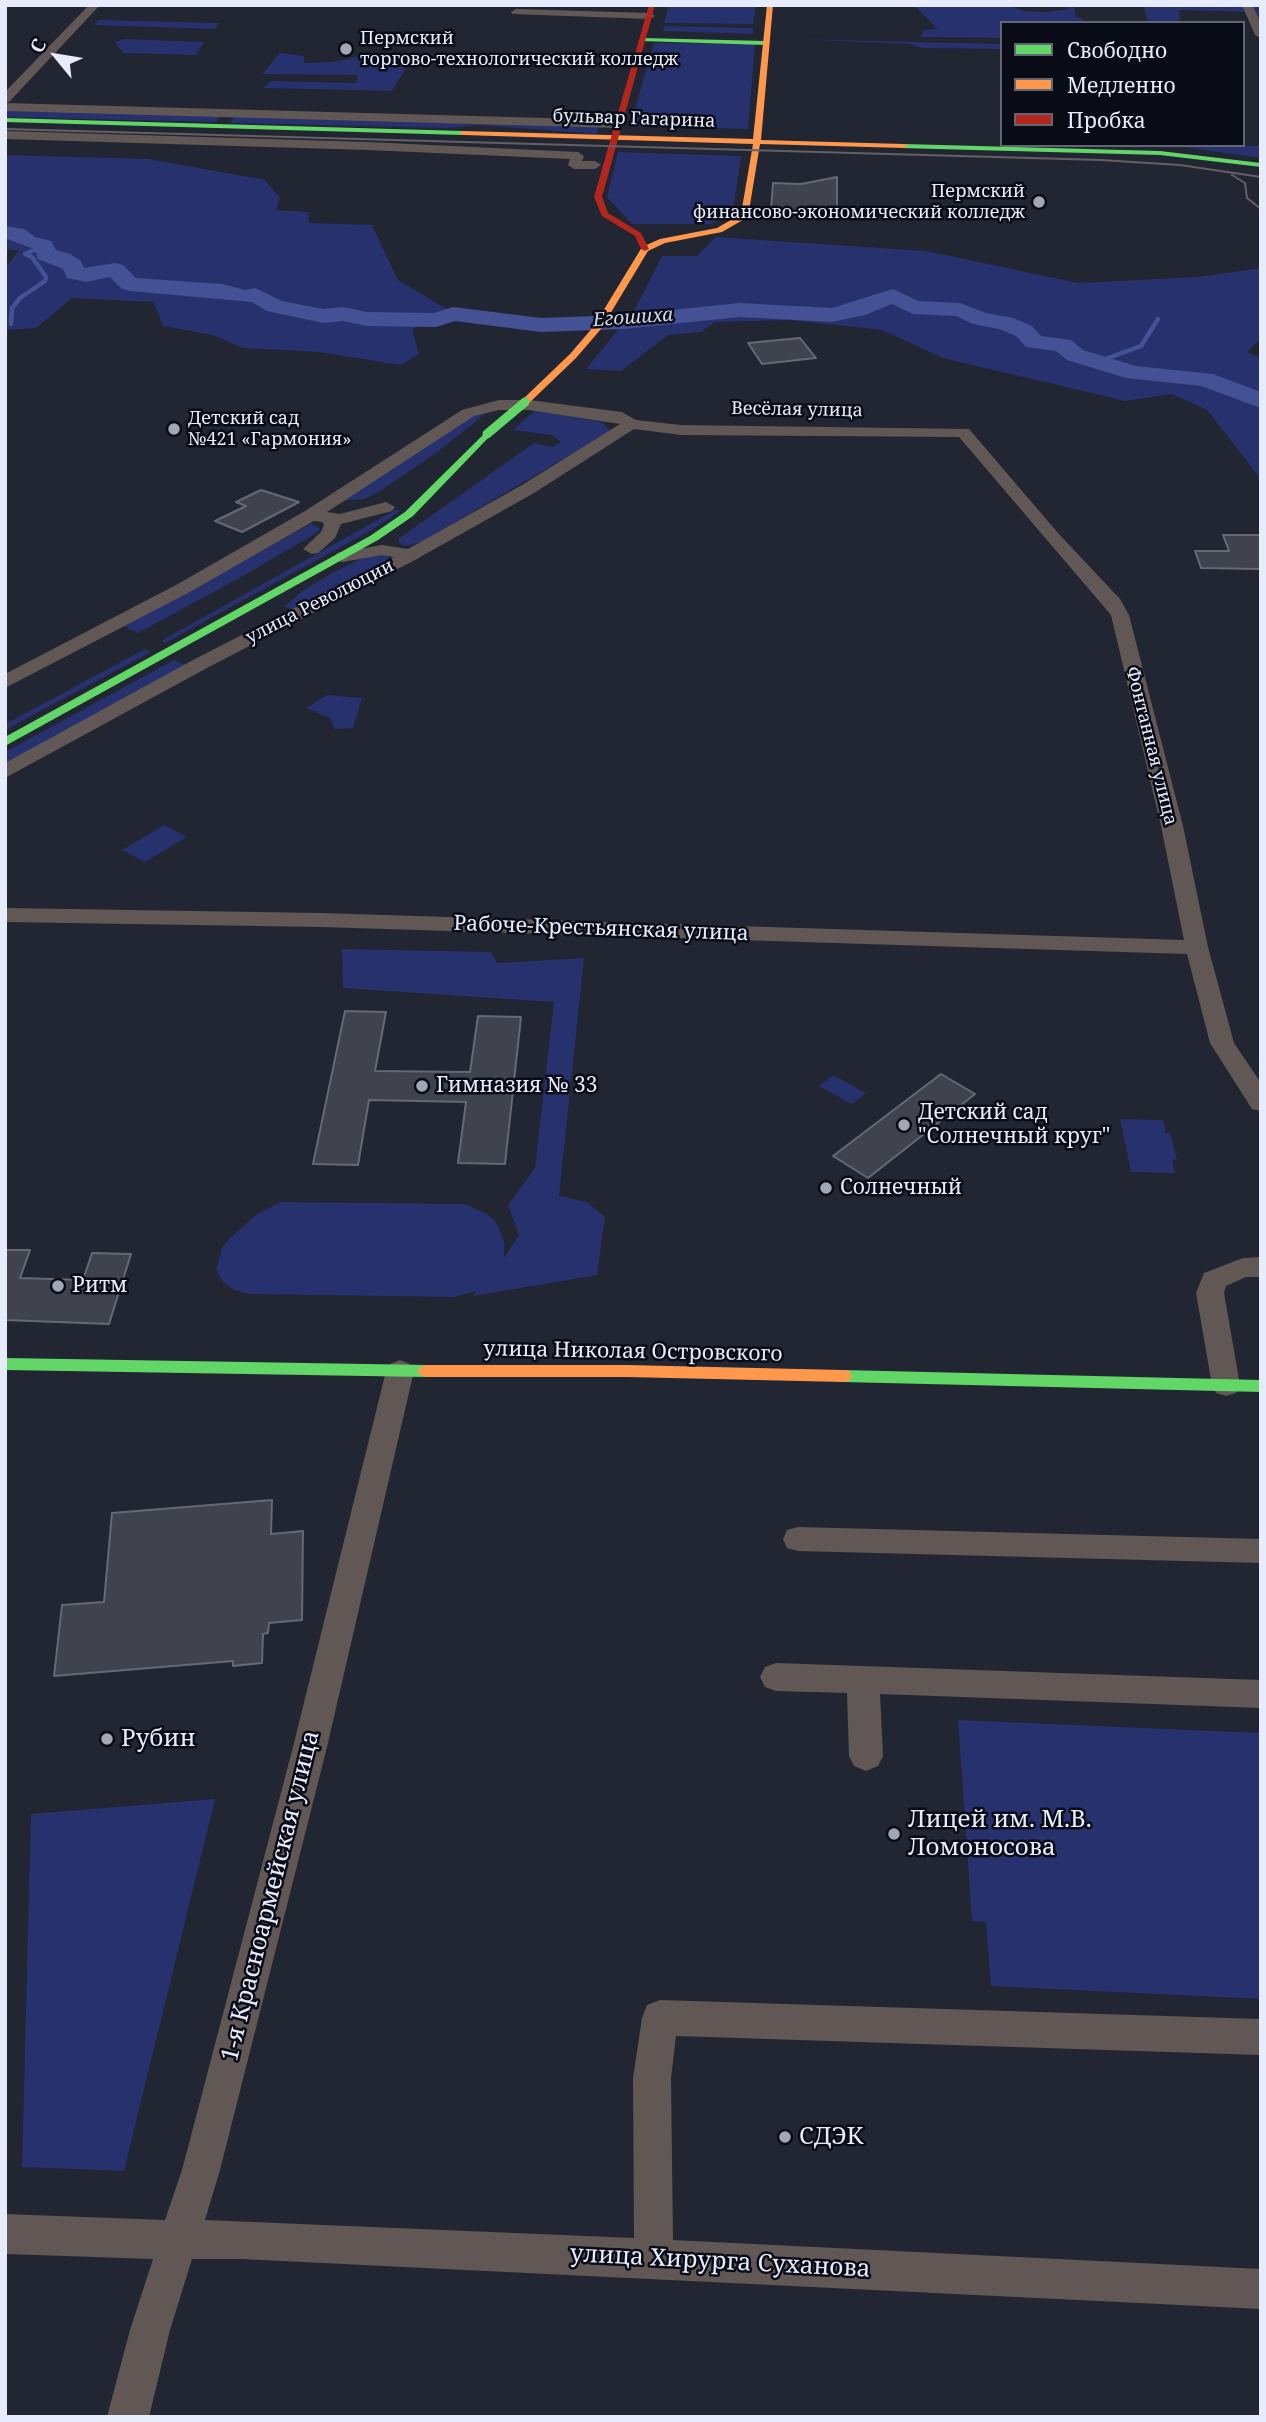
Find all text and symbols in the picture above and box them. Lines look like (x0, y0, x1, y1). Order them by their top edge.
north arrow (21, 21, 91, 91)
legend (1000, 21, 1245, 147)
place label: Пермский торгово-технологический колледж (360, 28, 678, 70)
text: С (23, 34, 52, 57)
text: Свободно (1067, 36, 1167, 64)
marker: Пермский торгово-технологический колледж (338, 41, 354, 57)
text: Медленно (1067, 71, 1176, 99)
street label: бульвар Гагарина (552, 105, 716, 133)
text: Пробка (1067, 106, 1146, 134)
place label: Пермский финансово-экономический колледж (693, 181, 1025, 224)
marker: Пермский финансово-экономический колледж (1031, 194, 1047, 210)
water label: Егошиха (592, 304, 674, 332)
street label: Весёлая улица (731, 398, 863, 422)
place label: Детский сад №421 «Гармония» (188, 408, 351, 450)
marker: Детский сад №421 «Гармония» (166, 421, 182, 437)
street label: улица Революции (242, 555, 398, 649)
street label: Фонтанная улица (1121, 664, 1181, 828)
street label: Рабоче-Крестьянская улица (453, 911, 749, 947)
place label: Гимназия № 33 (436, 1073, 597, 1099)
marker: Гимназия № 33 (414, 1078, 430, 1094)
place label: Детский сад "Солнечный круг" (918, 1100, 1110, 1150)
marker: Детский сад "Солнечный круг" (896, 1117, 912, 1133)
place label: Солнечный (840, 1175, 962, 1201)
marker: Солнечный (818, 1180, 834, 1196)
place label: Ритм (72, 1273, 127, 1299)
marker: Ритм (50, 1278, 66, 1294)
street label: улица Николая Островского (483, 1337, 783, 1367)
place label: Рубин (121, 1725, 196, 1753)
street label: 1-я Красноармейская улица (216, 1728, 326, 2064)
marker: Рубин (99, 1731, 115, 1747)
place label: Лицей им. М.В. Ломоносова (908, 1806, 1092, 1862)
marker: Лицей им. М.В. Ломоносова (886, 1826, 902, 1842)
place label: СДЭК (799, 2123, 863, 2151)
marker: СДЭК (777, 2129, 793, 2145)
street label: улица Хирурга Суханова (569, 2240, 871, 2284)

